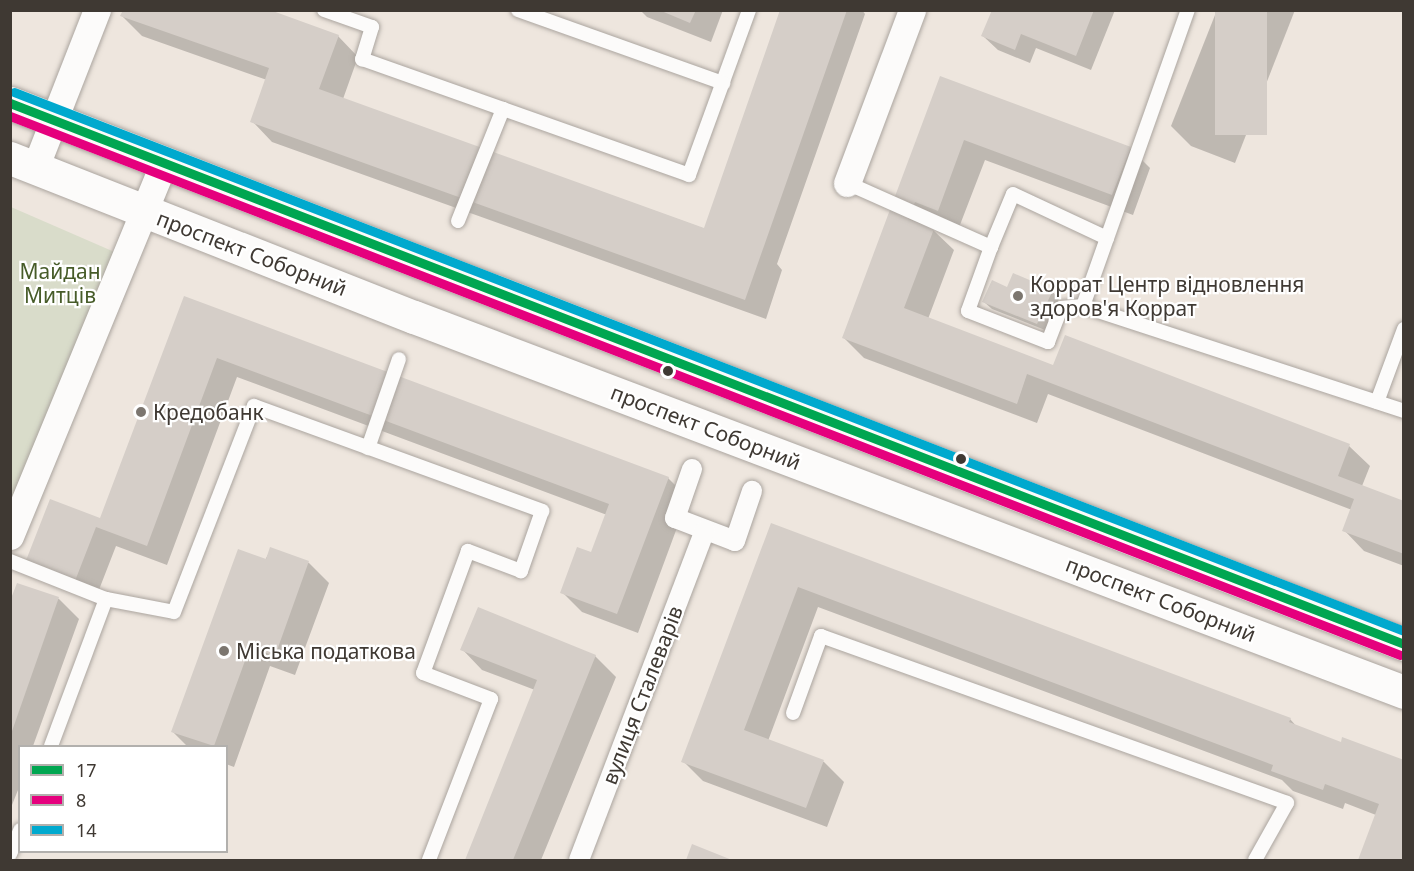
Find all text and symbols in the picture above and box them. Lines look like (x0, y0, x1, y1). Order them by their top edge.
street label: проспект Соборний (153, 205, 351, 301)
park label: Майдан Митців (19, 258, 101, 308)
place label: Коррат Центр відновлення здоров'я Коррат (1030, 271, 1304, 321)
marker: Коррат Центр відновлення здоров'я Коррат (1011, 289, 1025, 303)
unlabelled marker (662, 365, 674, 377)
street label: проспект Соборний (607, 379, 805, 475)
place label: Кредобанк (153, 399, 264, 425)
marker: Кредобанк (134, 405, 148, 419)
unlabelled marker (955, 453, 967, 465)
street label: проспект Соборний (1062, 551, 1260, 647)
street label: вулиця Сталеварів (596, 602, 688, 788)
place label: Міська податкова (236, 638, 416, 664)
marker: Міська податкова (217, 644, 231, 658)
legend (18, 745, 228, 853)
text: 17 (76, 758, 97, 782)
text: 8 (76, 788, 86, 812)
text: 14 (76, 818, 97, 842)

